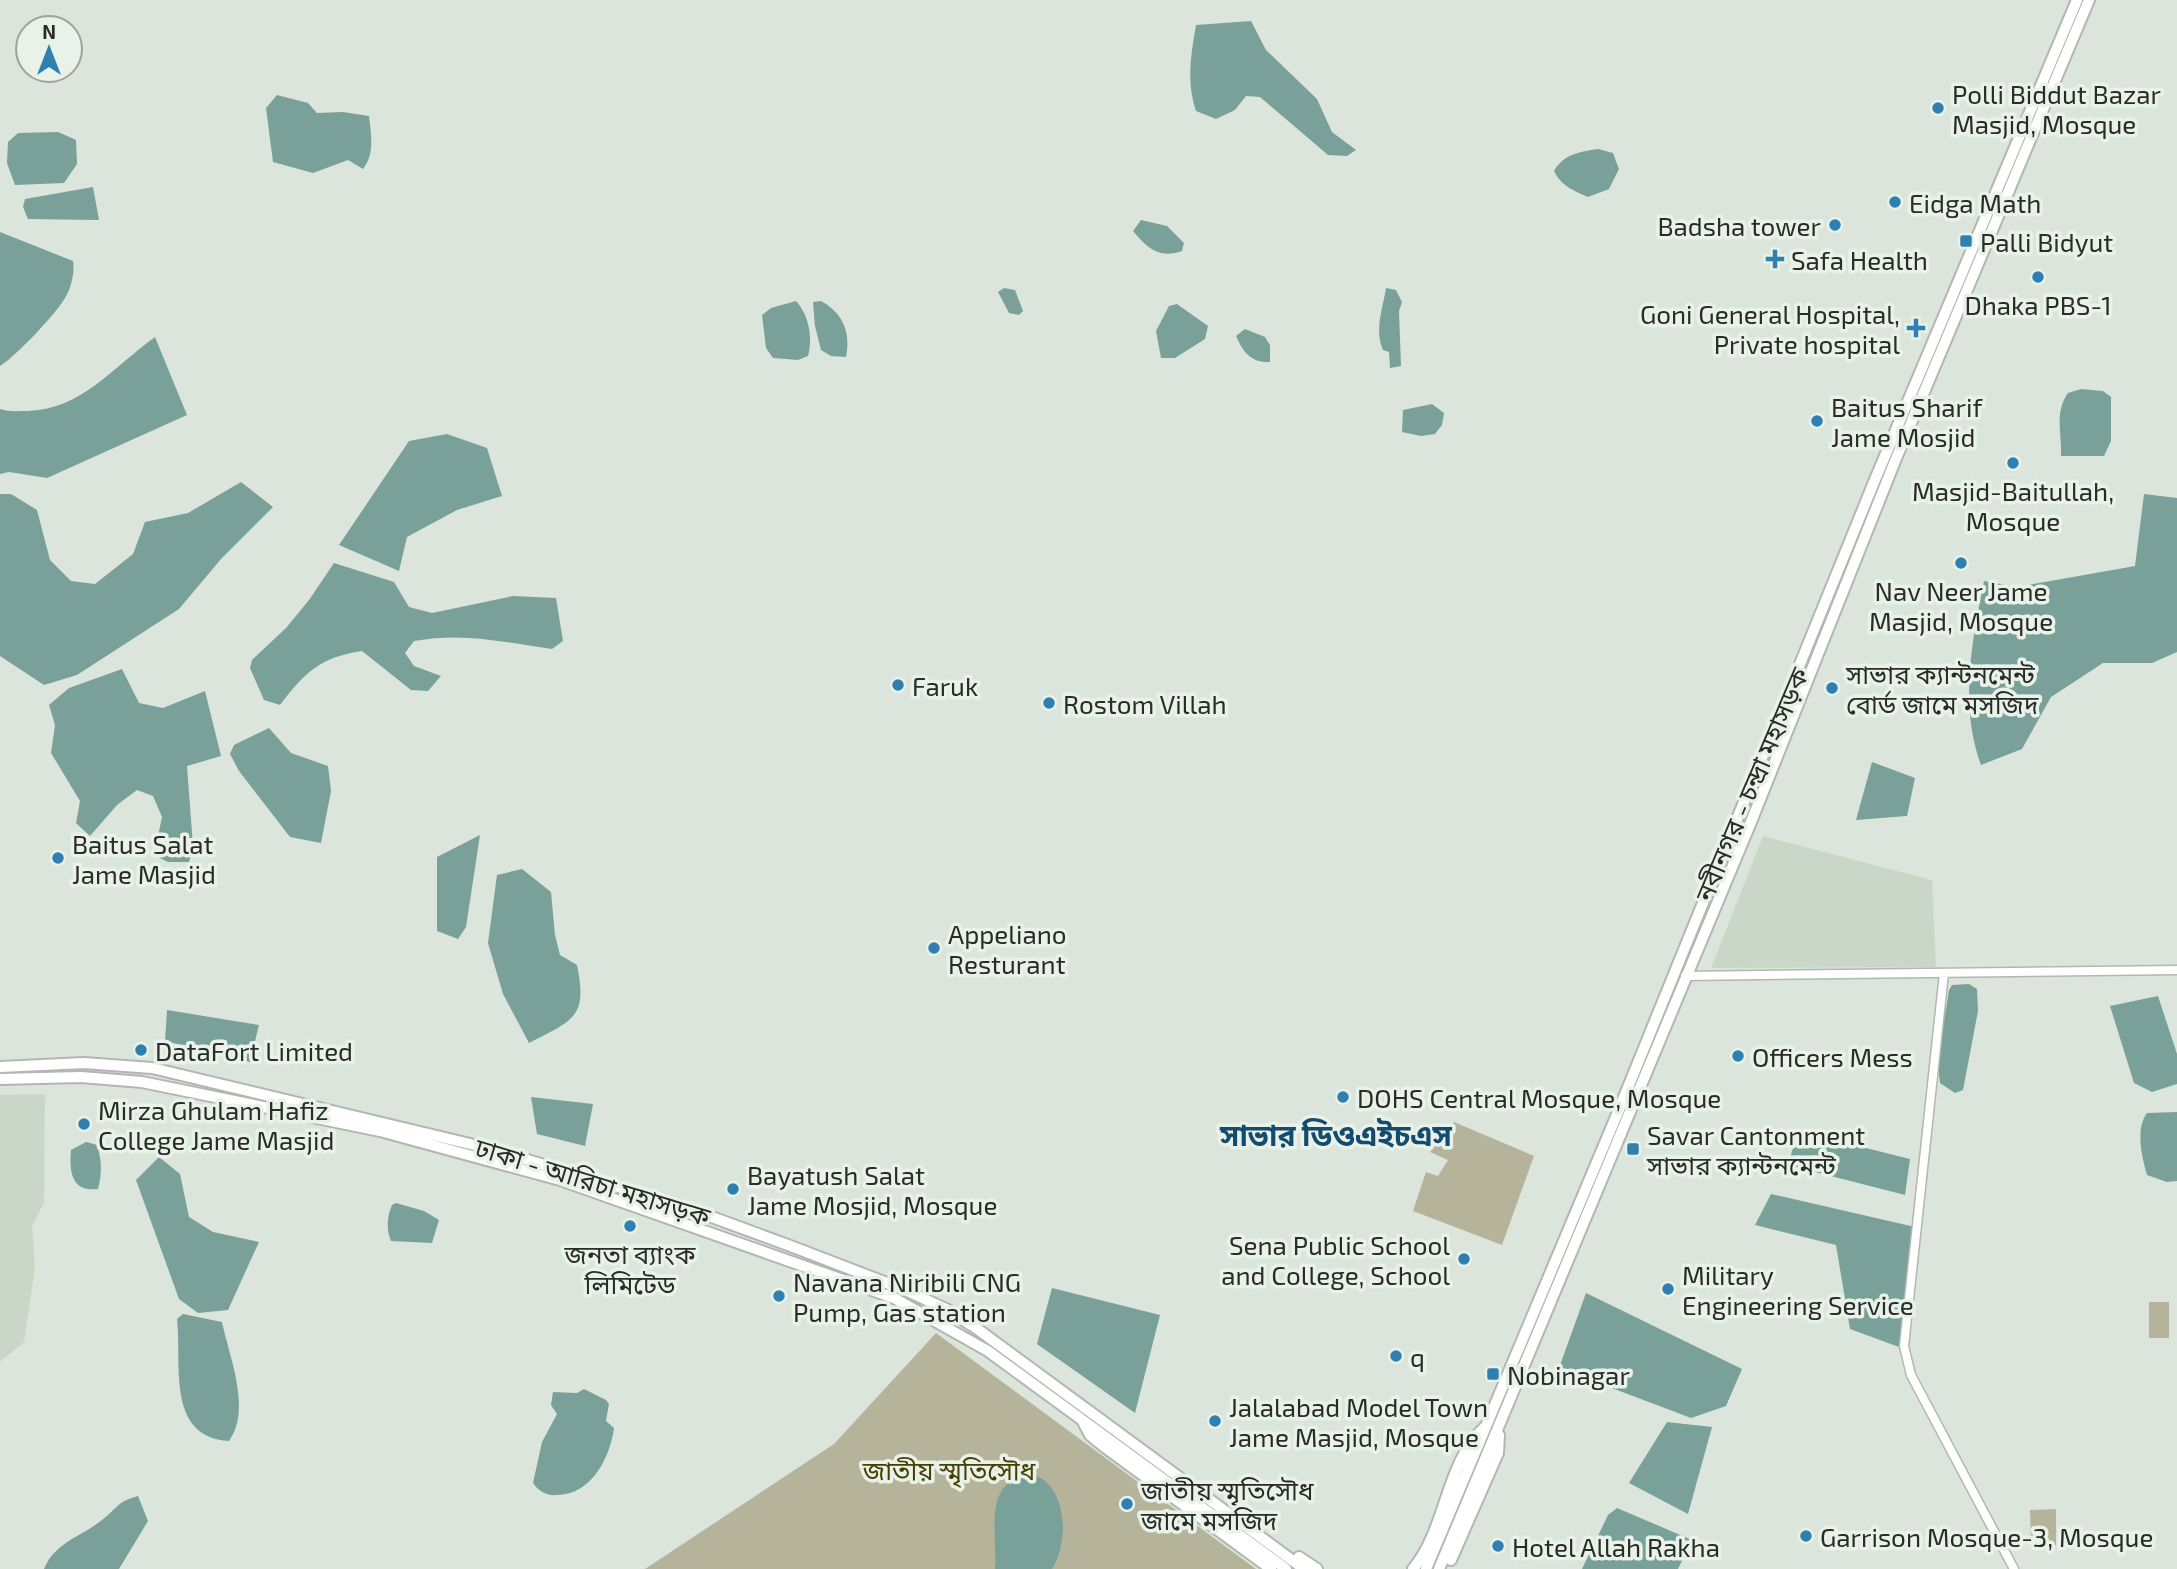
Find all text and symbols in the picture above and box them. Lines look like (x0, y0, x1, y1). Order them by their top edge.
north arrow (14, 14, 84, 84)
text: N (42, 20, 56, 43)
place label: Polli Biddut Bazar Masjid, Mosque (1952, 78, 2161, 139)
marker: Polli Biddut Bazar Masjid, Mosque (1930, 100, 1946, 116)
place label: Eidga Math (1909, 187, 2041, 218)
marker: Eidga Math (1887, 194, 1903, 210)
place label: Badsha tower (1657, 210, 1821, 241)
marker: Badsha tower (1827, 217, 1843, 233)
place label: Palli Bidyut (1980, 226, 2113, 257)
marker: Palli Bidyut (1958, 233, 1974, 249)
place label: Safa Health (1791, 244, 1928, 275)
marker: Safa Health (1765, 249, 1785, 269)
marker: Dhaka PBS-1 (2030, 269, 2046, 285)
place label: Dhaka PBS-1 (1964, 289, 2112, 320)
place label: Goni General Hospital, Private hospital (1640, 298, 1900, 359)
marker: Goni General Hospital, Private hospital (1906, 318, 1926, 338)
place label: Baitus Sharif Jame Mosjid (1831, 391, 1983, 452)
marker: Baitus Sharif Jame Mosjid (1809, 413, 1825, 429)
marker: Masjid-Baitullah, Mosque (2005, 455, 2021, 471)
place label: Masjid-Baitullah, Mosque (1912, 475, 2114, 536)
marker: Nav Neer Jame Masjid, Mosque (1953, 555, 1969, 571)
place label: Nav Neer Jame Masjid, Mosque (1869, 575, 2053, 636)
place label: সাভার ক্যান্টনমেন্ট বোর্ড জামে মসজিদ (1845, 658, 2039, 719)
street label: নবীনগর - চন্দ্রা মহাসড়ক (1687, 662, 1815, 906)
place label: Faruk (912, 670, 978, 701)
marker: Faruk (890, 677, 906, 693)
marker: সাভার ক্যান্টনমেন্ট বোর্ড জামে মসজিদ (1824, 680, 1840, 696)
place label: Rostom Villah (1063, 688, 1227, 719)
marker: Rostom Villah (1041, 695, 1057, 711)
place label: Baitus Salat Jame Masjid (72, 828, 216, 889)
marker: Baitus Salat Jame Masjid (50, 850, 66, 866)
place label: Appeliano Resturant (948, 918, 1067, 979)
marker: Appeliano Resturant (926, 940, 942, 956)
place label: DataFort Limited (155, 1035, 353, 1066)
place label: Officers Mess (1752, 1041, 1913, 1072)
marker: DataFort Limited (133, 1042, 149, 1058)
marker: Officers Mess (1730, 1048, 1746, 1064)
place label: DOHS Central Mosque, Mosque (1357, 1082, 1721, 1113)
marker: DOHS Central Mosque, Mosque (1335, 1089, 1351, 1105)
place label: Mirza Ghulam Hafiz College Jame Masjid (98, 1094, 334, 1155)
marker: Mirza Ghulam Hafiz College Jame Masjid (76, 1116, 92, 1132)
district label: সাভার ডিওএইচএস (1219, 1116, 1453, 1152)
place label: Savar Cantonment সাভার ক্যান্টনমেন্ট (1646, 1119, 1865, 1180)
street label: ঢাকা - আরিচা মহাসড়ক (471, 1130, 715, 1232)
marker: Savar Cantonment সাভার ক্যান্টনমেন্ট (1625, 1141, 1641, 1157)
place label: Bayatush Salat Jame Mosjid, Mosque (747, 1159, 997, 1220)
marker: Bayatush Salat Jame Mosjid, Mosque (725, 1181, 741, 1197)
marker: জনতা ব্যাংক লিমিটেড (622, 1218, 638, 1234)
place label: Sena Public School and College, School (1221, 1229, 1450, 1290)
place label: জনতা ব্যাংক লিমিটেড (564, 1238, 696, 1299)
marker: Sena Public School and College, School (1456, 1251, 1472, 1267)
place label: Military Engineering Service (1682, 1259, 1914, 1320)
place label: Navana Niribili CNG Pump, Gas station (793, 1266, 1021, 1327)
marker: Military Engineering Service (1660, 1281, 1676, 1297)
marker: Navana Niribili CNG Pump, Gas station (771, 1288, 787, 1304)
place label: q (1410, 1341, 1425, 1372)
marker: q (1388, 1348, 1404, 1364)
place label: Nobinagar (1507, 1359, 1630, 1390)
marker: Nobinagar (1485, 1366, 1501, 1382)
place label: Jalalabad Model Town Jame Masjid, Mosque (1229, 1391, 1488, 1452)
marker: Jalalabad Model Town Jame Masjid, Mosque (1207, 1413, 1223, 1429)
park label: জাতীয় স্মৃতিসৌধ (862, 1454, 1036, 1488)
place label: জাতীয় স্মৃতিসৌধ জামে মসজিদ (1140, 1474, 1314, 1535)
marker: জাতীয় স্মৃতিসৌধ জামে মসজিদ (1119, 1496, 1135, 1512)
place label: Garrison Mosque-3, Mosque (1820, 1521, 2153, 1552)
marker: Garrison Mosque-3, Mosque (1798, 1528, 1814, 1544)
place label: Hotel Allah Rakha (1512, 1531, 1720, 1562)
marker: Hotel Allah Rakha (1490, 1538, 1506, 1554)

